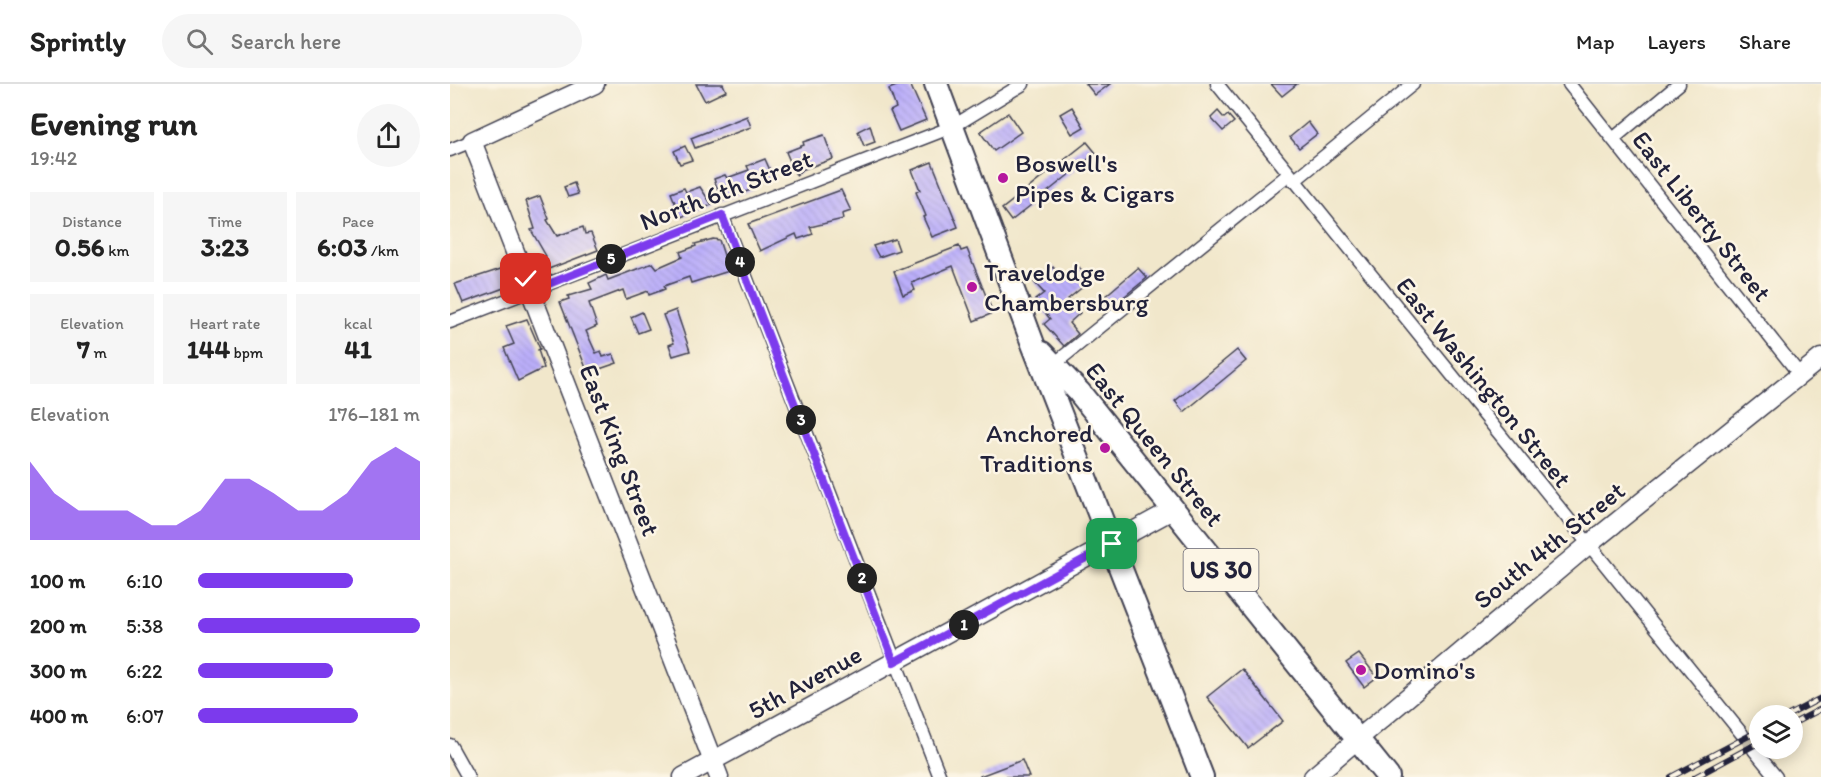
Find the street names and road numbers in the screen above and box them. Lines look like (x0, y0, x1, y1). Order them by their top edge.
street label: East Liberty Street (1625, 124, 1779, 308)
street label: North 6th Street (635, 142, 817, 238)
street label: East Washington Street (1389, 270, 1579, 494)
street label: East Queen Street (1079, 355, 1231, 533)
street label: East King Street (573, 360, 668, 541)
street label: South 4th Street (1467, 474, 1631, 616)
road number: US 30 (1184, 549, 1258, 591)
street label: 5th Avenue (743, 638, 867, 726)

